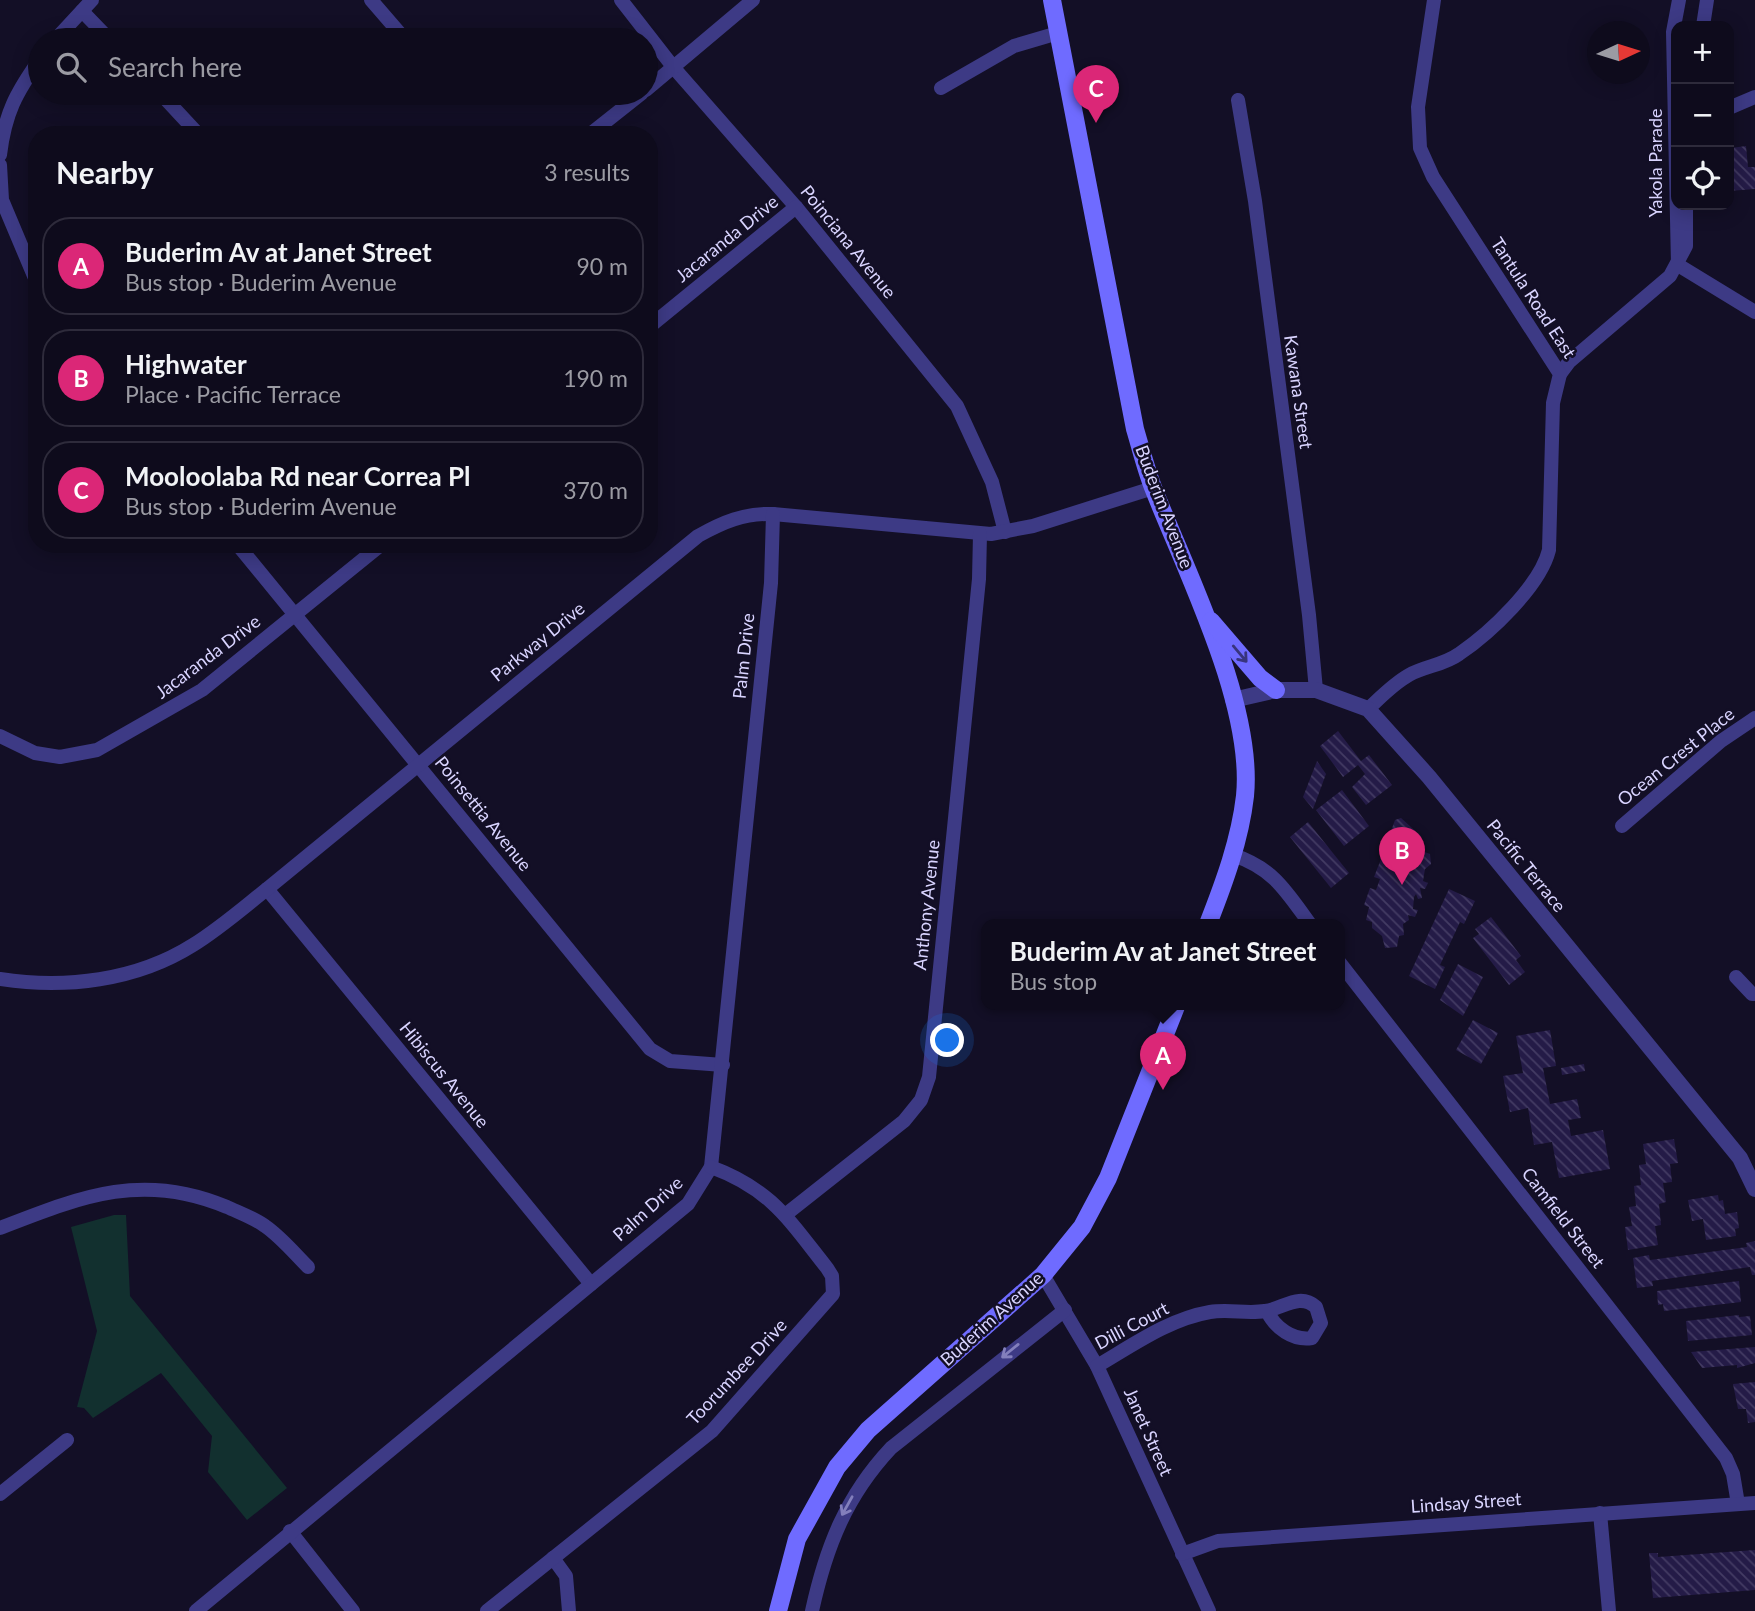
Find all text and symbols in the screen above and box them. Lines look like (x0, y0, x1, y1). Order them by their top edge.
north arrow (1587, 21, 1650, 84)
map controls (1671, 21, 1734, 210)
button: + (1671, 21, 1734, 84)
search box (28, 28, 658, 105)
icon: search (52, 48, 90, 86)
text: Search here (108, 51, 242, 83)
pin: C (1073, 65, 1119, 123)
button: − (1671, 84, 1734, 147)
street label: Yakola Parade (1644, 108, 1666, 218)
button: locate (1671, 147, 1734, 210)
text: Nearby (56, 154, 154, 190)
text: 3 results (544, 158, 630, 186)
street label: Poinciana Avenue (796, 180, 901, 302)
street label: Jacaranda Drive (671, 190, 782, 286)
street label: Tantula Road East (1487, 233, 1581, 363)
text: Buderim Av at Janet Street (125, 236, 432, 268)
text: A (73, 252, 89, 280)
text: 90 m (577, 252, 628, 280)
text: Bus stop · Buderim Avenue (125, 268, 397, 296)
street label: Kawana Street (1280, 334, 1318, 451)
text: Highwater (125, 348, 247, 380)
text: B (73, 364, 89, 392)
text: 190 m (563, 364, 628, 392)
text: Place · Pacific Terrace (125, 380, 341, 408)
street label: Buderim Avenue (1131, 442, 1199, 571)
text: Mooloolaba Rd near Correa Pl (125, 460, 470, 492)
text: C (73, 476, 89, 504)
text: 370 m (563, 476, 628, 504)
text: Bus stop · Buderim Avenue (125, 492, 397, 520)
street label: Parkway Drive (486, 597, 589, 686)
street label: Jacaranda Drive (151, 610, 264, 703)
street label: Palm Drive (728, 612, 758, 700)
one-way arrow (1232, 644, 1248, 662)
street label: Ocean Crest Place (1612, 702, 1738, 810)
street label: Poinsettia Avenue (431, 751, 537, 875)
street label: Pacific Terrace (1483, 814, 1571, 916)
pin: B (1379, 827, 1425, 885)
street label: Anthony Avenue (908, 839, 944, 971)
popup (981, 919, 1345, 1010)
text: Buderim Av at Janet Street (1010, 935, 1316, 967)
text: Bus stop (1010, 967, 1097, 995)
street label: Hibiscus Avenue (395, 1017, 494, 1132)
your location (930, 1023, 964, 1057)
pin: A (1140, 1032, 1186, 1090)
street label: Camfield Street (1518, 1163, 1610, 1273)
street label: Palm Drive (608, 1171, 687, 1245)
street label: Buderim Avenue (936, 1266, 1047, 1370)
street label: Dilli Court (1091, 1296, 1173, 1354)
street label: Toorumbee Drive (682, 1314, 791, 1429)
one-way arrow (1002, 1343, 1020, 1359)
street label: Janet Street (1120, 1384, 1178, 1480)
street label: Lindsay Street (1410, 1487, 1523, 1517)
one-way arrow (839, 1496, 853, 1516)

